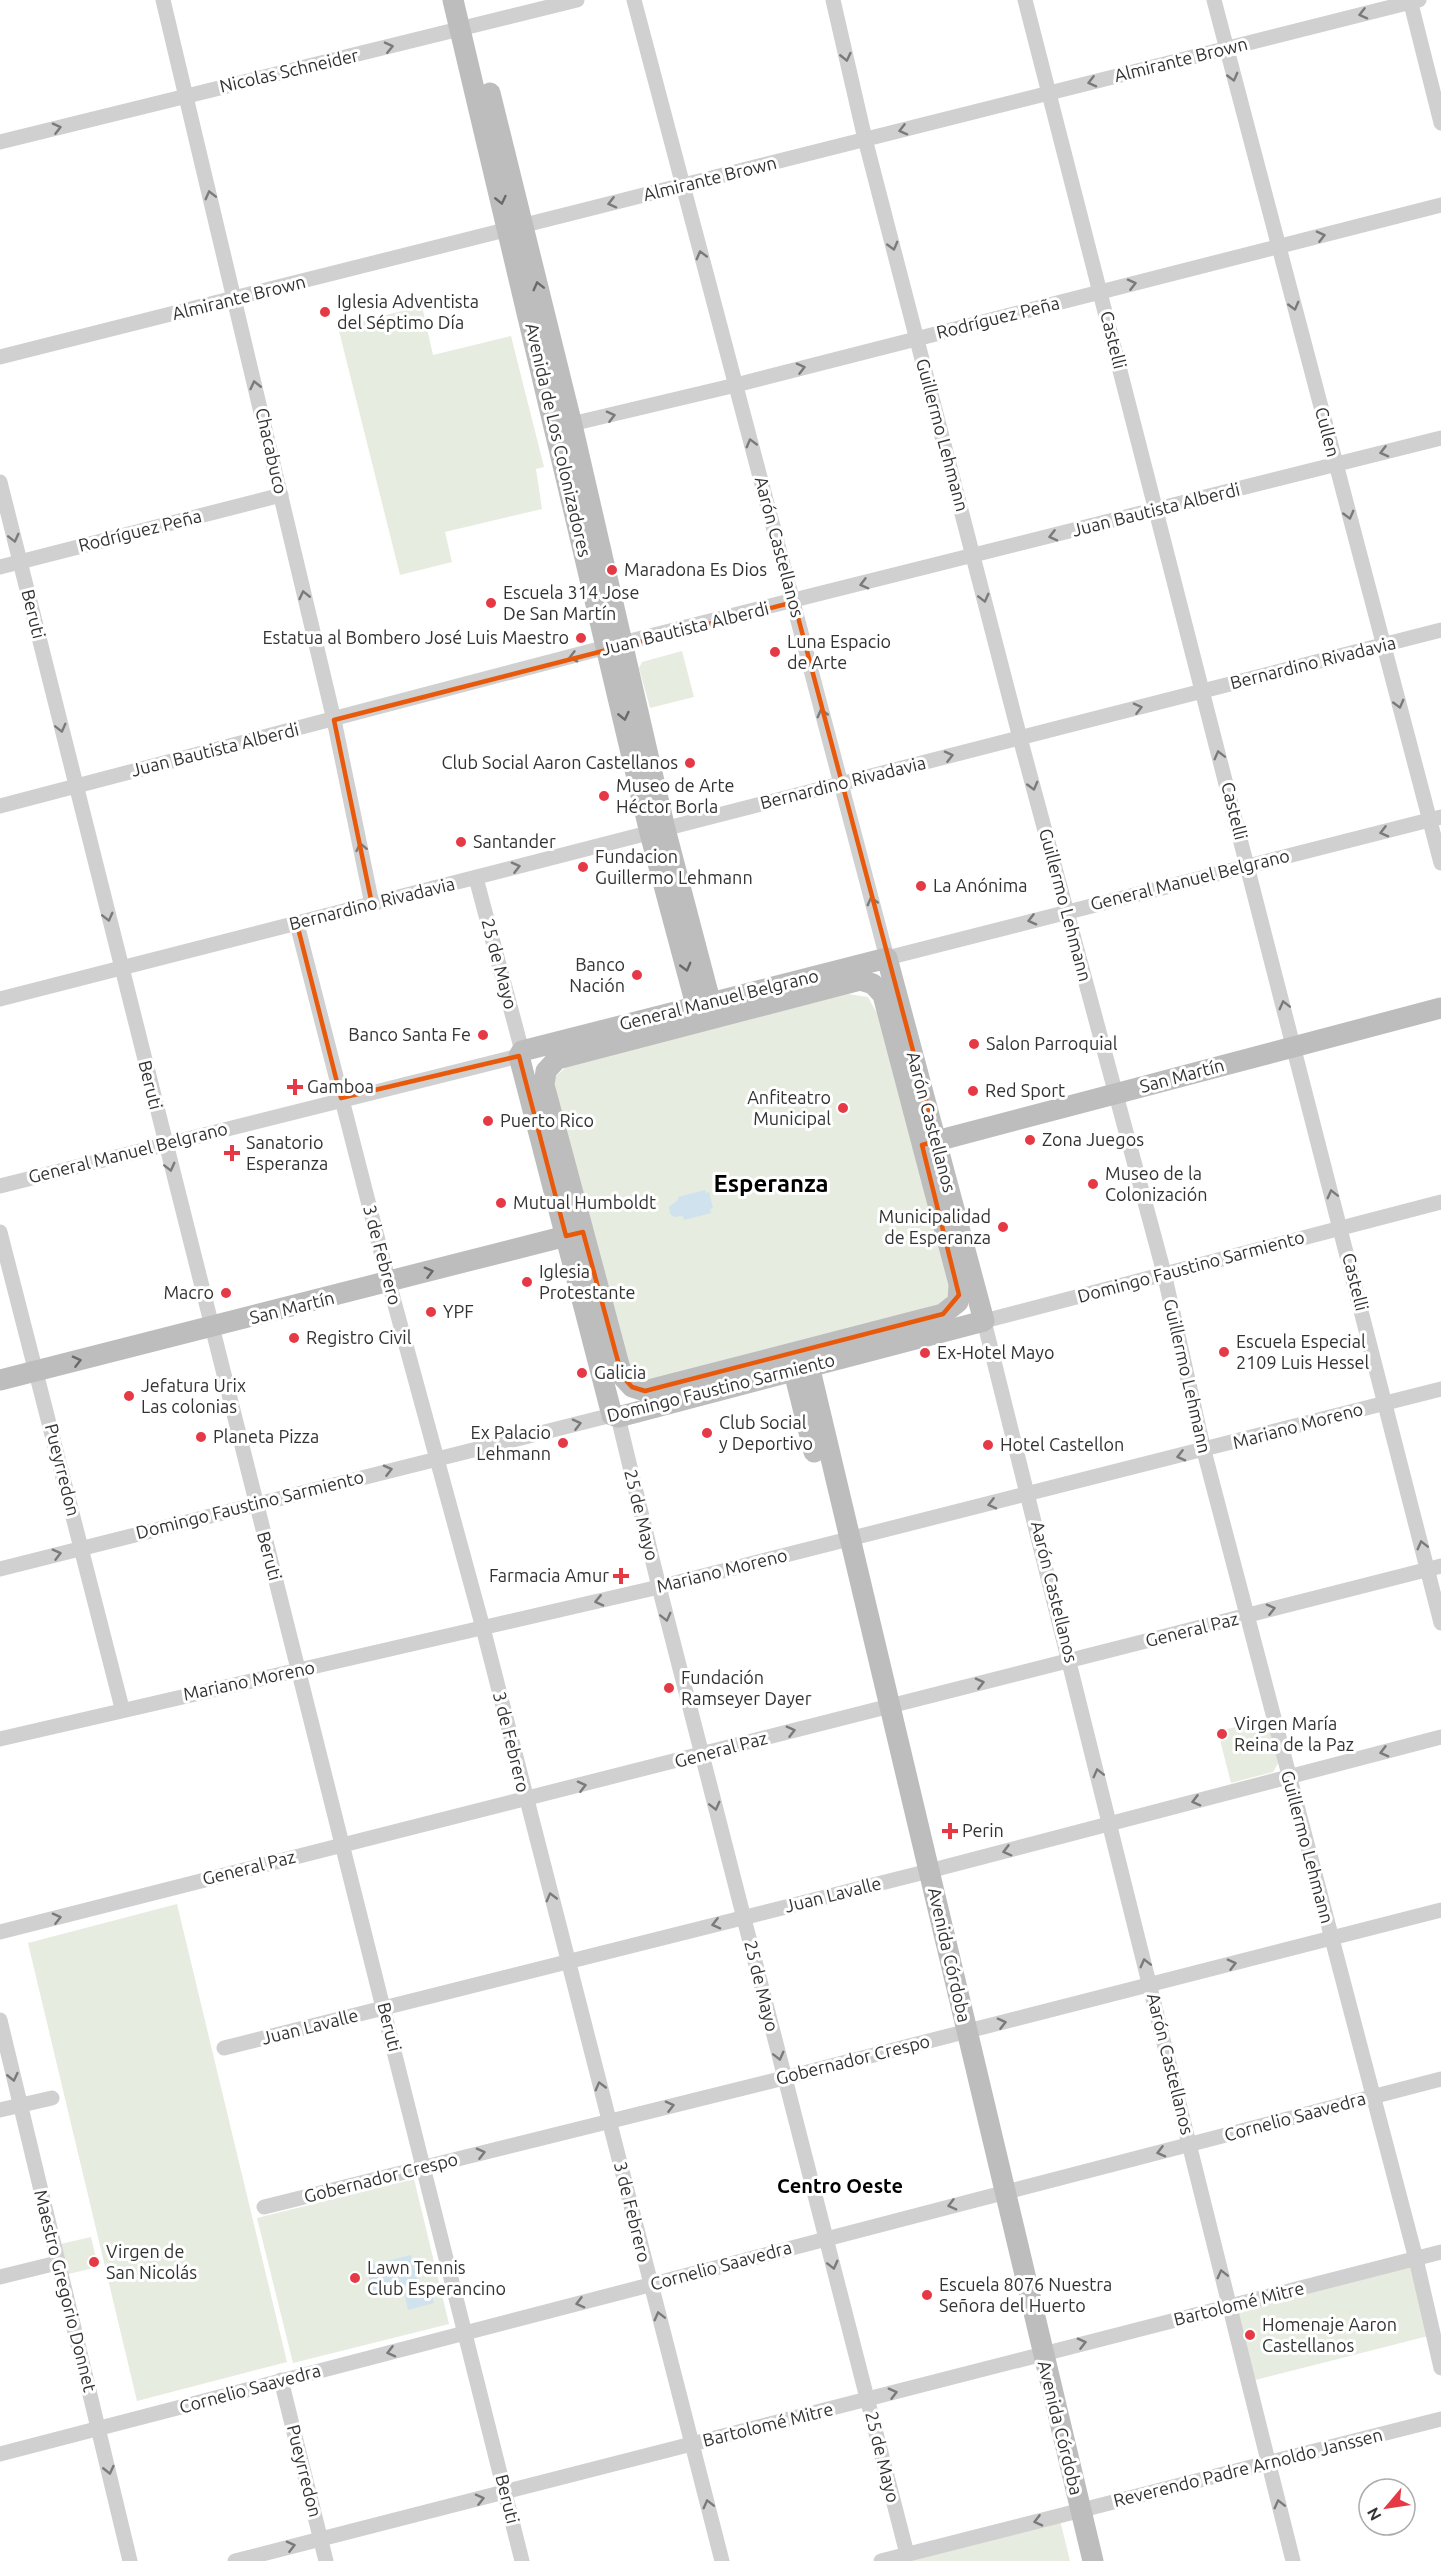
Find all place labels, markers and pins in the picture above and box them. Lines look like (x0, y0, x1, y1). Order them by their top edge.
place label: Iglesia Adventista del Séptimo Día (337, 291, 479, 332)
marker: Iglesia Adventista del Séptimo Día (318, 305, 332, 319)
place label: Maradona Es Dios (624, 559, 767, 579)
marker: Maradona Es Dios (605, 563, 619, 577)
place label: Escuela 314 Jose De San Martín (503, 582, 639, 623)
marker: Escuela 314 Jose De San Martín (484, 596, 498, 610)
place label: Estatua al Bombero José Luis Maestro (263, 627, 569, 647)
marker: Estatua al Bombero José Luis Maestro (574, 631, 588, 645)
place label: Luna Espacio de Arte (787, 631, 891, 672)
marker: Luna Espacio de Arte (768, 645, 782, 659)
place label: Club Social Aaron Castellanos (441, 752, 678, 772)
marker: Club Social Aaron Castellanos (683, 756, 697, 770)
place label: Museo de Arte Héctor Borla (616, 775, 734, 816)
marker: Museo de Arte Héctor Borla (597, 789, 611, 803)
place label: Santander (473, 831, 556, 851)
marker: Santander (454, 835, 468, 849)
place label: Fundacion Guillermo Lehmann (595, 846, 753, 887)
marker: Fundacion Guillermo Lehmann (576, 860, 590, 874)
place label: La Anónima (933, 875, 1028, 895)
marker: La Anónima (914, 879, 928, 893)
place label: Banco Nación (569, 954, 625, 995)
marker: Banco Nación (630, 968, 644, 982)
place label: Banco Santa Fe (348, 1024, 471, 1044)
marker: Banco Santa Fe (476, 1028, 490, 1042)
place label: Salon Parroquial (986, 1033, 1118, 1053)
marker: Salon Parroquial (967, 1037, 981, 1051)
place label: Gamboa (307, 1076, 374, 1096)
marker: Gamboa (288, 1080, 302, 1094)
place label: Red Sport (985, 1080, 1065, 1100)
marker: Red Sport (966, 1084, 980, 1098)
place label: Anfiteatro Municipal (747, 1087, 831, 1128)
marker: Anfiteatro Municipal (836, 1101, 850, 1115)
place label: Puerto Rico (500, 1110, 594, 1130)
marker: Puerto Rico (481, 1114, 495, 1128)
place label: Zona Juegos (1042, 1129, 1144, 1149)
place label: Sanatorio Esperanza (246, 1132, 328, 1173)
marker: Zona Juegos (1023, 1133, 1037, 1147)
marker: Sanatorio Esperanza (223, 1144, 241, 1162)
place label: Museo de la Colonización (1105, 1163, 1208, 1204)
marker: Museo de la Colonización (1086, 1177, 1100, 1191)
place label: Mutual Humboldt (513, 1192, 656, 1212)
marker: Mutual Humboldt (494, 1196, 508, 1210)
place label: Municipalidad de Esperanza (879, 1206, 991, 1247)
marker: Municipalidad de Esperanza (996, 1220, 1010, 1234)
place label: Iglesia Protestante (539, 1261, 635, 1302)
marker: Iglesia Protestante (520, 1275, 534, 1289)
place label: Macro (163, 1282, 214, 1302)
marker: Macro (219, 1286, 233, 1300)
place label: YPF (443, 1301, 474, 1321)
marker: YPF (424, 1305, 438, 1319)
place label: Registro Civil (306, 1327, 412, 1347)
marker: Registro Civil (287, 1331, 301, 1345)
place label: Escuela Especial 2109 Luis Hessel (1236, 1331, 1370, 1372)
place label: Ex-Hotel Mayo (937, 1342, 1054, 1362)
marker: Escuela Especial 2109 Luis Hessel (1217, 1345, 1231, 1359)
marker: Ex-Hotel Mayo (918, 1346, 932, 1360)
place label: Galicia (594, 1362, 646, 1382)
marker: Galicia (575, 1366, 589, 1380)
place label: Jefatura Urix Las colonias (141, 1375, 246, 1416)
marker: Jefatura Urix Las colonias (122, 1389, 136, 1403)
place label: Club Social y Deportivo (719, 1412, 813, 1453)
place label: Ex Palacio Lehmann (470, 1422, 551, 1463)
place label: Planeta Pizza (213, 1426, 319, 1446)
marker: Club Social y Deportivo (700, 1426, 714, 1440)
marker: Planeta Pizza (194, 1430, 208, 1444)
place label: Hotel Castellon (1000, 1434, 1124, 1454)
marker: Ex Palacio Lehmann (556, 1436, 570, 1450)
marker: Hotel Castellon (981, 1438, 995, 1452)
place label: Farmacia Amur (489, 1565, 609, 1585)
marker: Farmacia Amur (614, 1569, 628, 1583)
place label: Fundación Ramseyer Dayer (681, 1667, 812, 1708)
marker: Fundación Ramseyer Dayer (662, 1681, 676, 1695)
place label: Virgen María Reina de la Paz (1234, 1713, 1354, 1754)
marker: Virgen María Reina de la Paz (1215, 1727, 1229, 1741)
place label: Perin (962, 1820, 1004, 1840)
marker: Perin (943, 1824, 957, 1838)
place label: Virgen de San Nicolás (106, 2241, 197, 2282)
marker: Virgen de San Nicolás (87, 2255, 101, 2269)
place label: Lawn Tennis Club Esperancino (367, 2257, 506, 2298)
marker: Lawn Tennis Club Esperancino (348, 2271, 362, 2285)
place label: Escuela 8076 Nuestra Señora del Huerto (939, 2274, 1112, 2315)
marker: Escuela 8076 Nuestra Señora del Huerto (920, 2288, 934, 2302)
place label: Homenaje Aaron Castellanos (1262, 2314, 1397, 2355)
marker: Homenaje Aaron Castellanos (1243, 2328, 1257, 2342)

